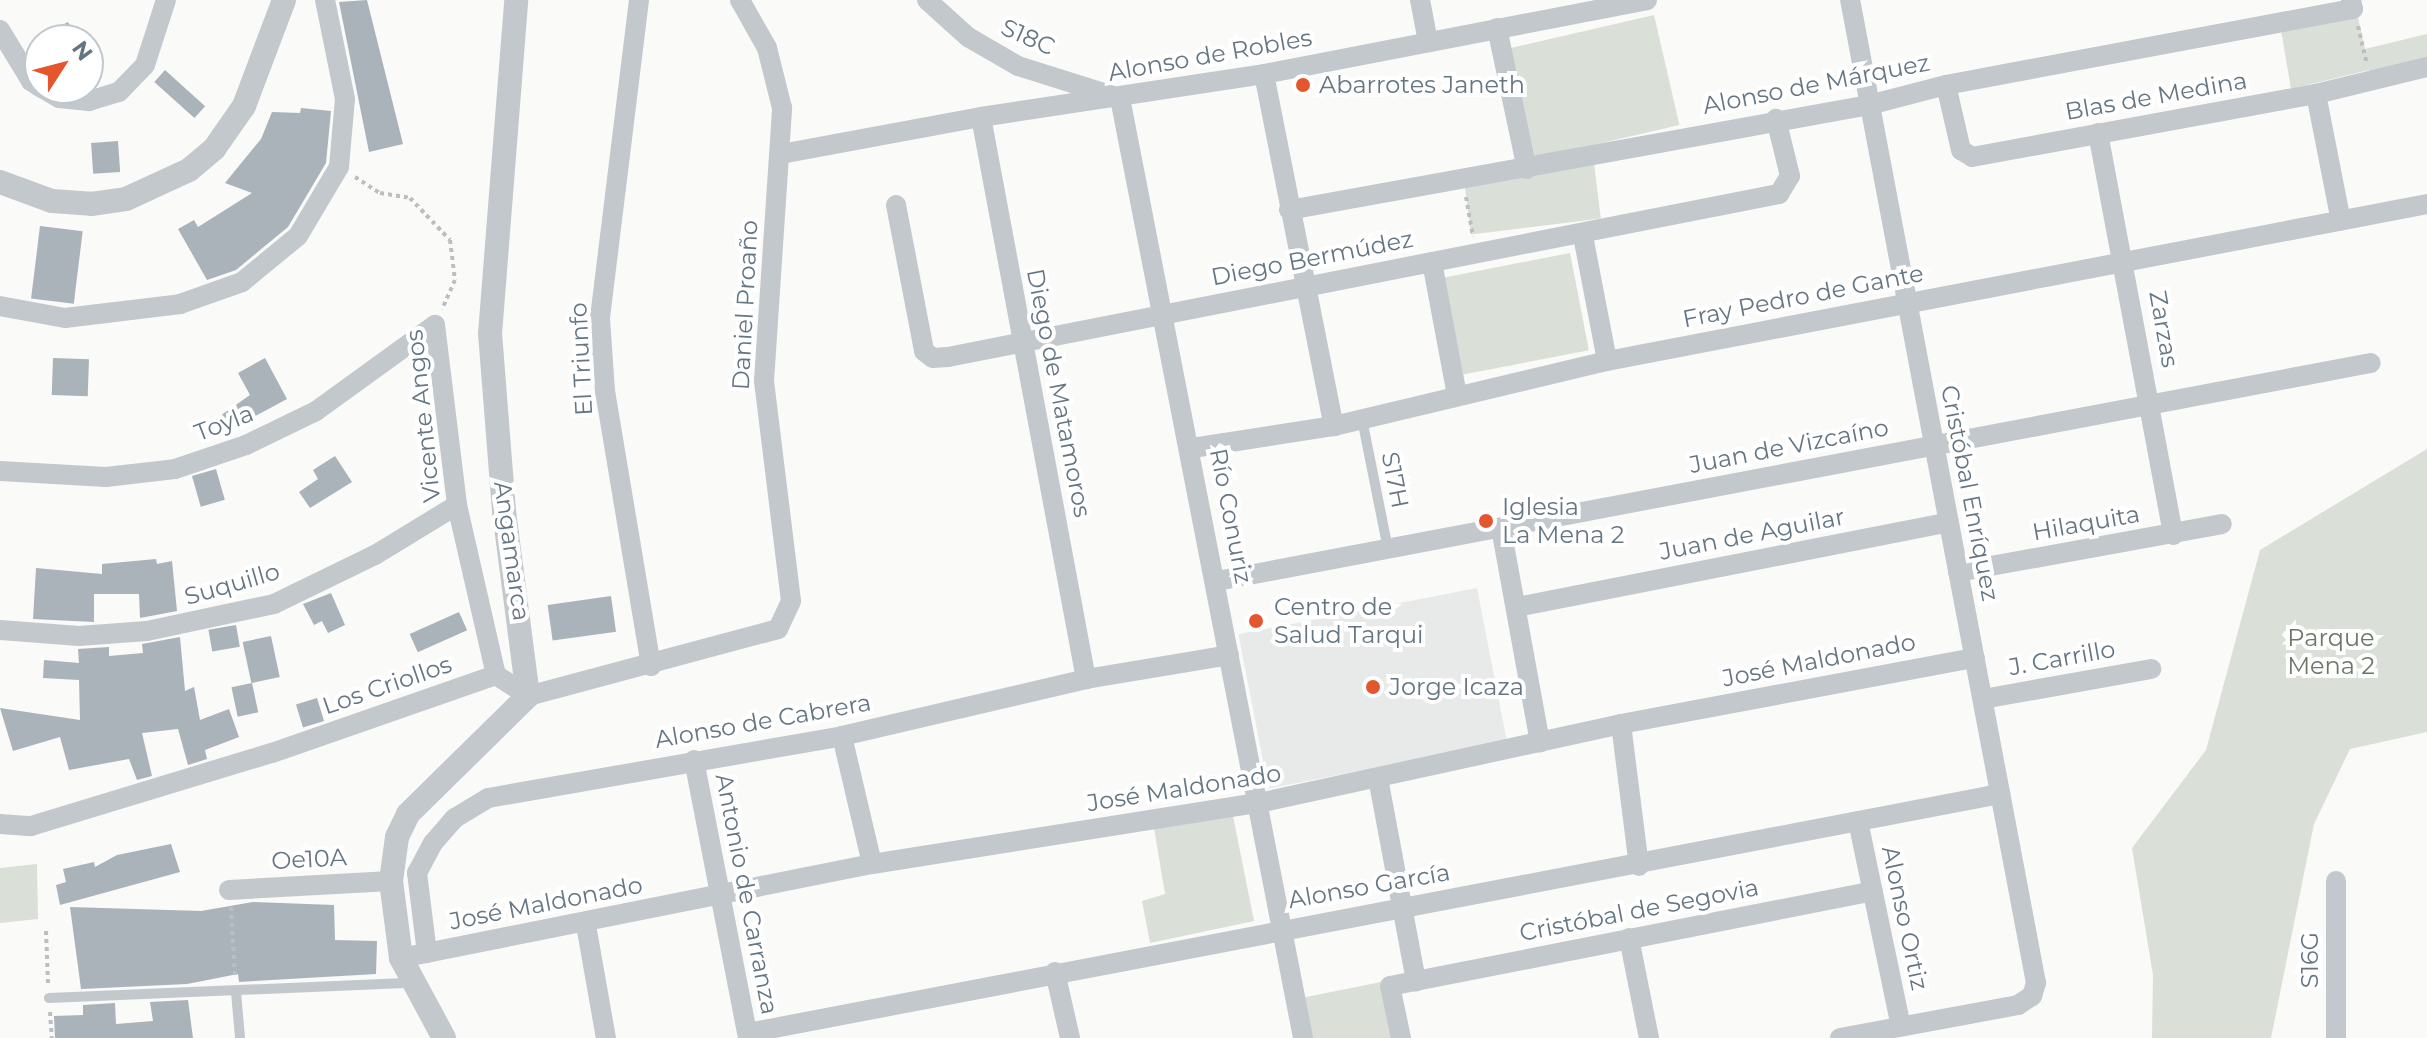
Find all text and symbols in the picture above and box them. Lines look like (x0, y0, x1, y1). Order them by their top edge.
street label: S18C (997, 13, 1059, 61)
street label: Alonso de Robles (1106, 23, 1314, 87)
north arrow (24, 24, 104, 104)
text: N (66, 36, 98, 66)
street label: Alonso de Márquez (1700, 48, 1932, 120)
street label: Blas de Medina (2063, 66, 2249, 126)
place label: Abarrotes Janeth (1319, 71, 1525, 99)
marker: Abarrotes Janeth (1294, 76, 1312, 94)
street label: Daniel Proaño (726, 219, 764, 391)
street label: Diego Bermúdez (1209, 224, 1415, 292)
street label: Fray Pedro de Gante (1680, 259, 1926, 333)
street label: Diego de Matamoros (1021, 266, 1097, 520)
street label: Zarzas (2143, 288, 2185, 370)
street label: El Triunfo (564, 302, 598, 416)
street label: Vicente Angos (400, 328, 446, 504)
street label: Cristóbal Enríquez (1935, 383, 2005, 603)
street label: Toyla (190, 399, 258, 447)
street label: Juan de Vizcaíno (1687, 413, 1891, 479)
street label: Río Conuriz (1204, 446, 1258, 586)
street label: S17H (1375, 449, 1415, 511)
street label: Angamarca (488, 479, 536, 623)
place label: Iglesia La Mena 2 (1502, 493, 1624, 549)
street label: Hilaquita (2030, 499, 2142, 547)
street label: Juan de Aguilar (1657, 502, 1847, 566)
marker: Iglesia La Mena 2 (1477, 512, 1495, 530)
street label: Suquillo (181, 557, 283, 611)
place label: Centro de Salud Tarqui (1274, 593, 1423, 649)
marker: Centro de Salud Tarqui (1245, 610, 1267, 632)
park label: Parque Mena 2 (2287, 624, 2375, 680)
street label: José Maldonado (1720, 627, 1918, 693)
street label: J. Carrillo (2007, 634, 2117, 682)
street label: Los Criollos (319, 649, 455, 721)
place label: Jorge Icaza (1389, 673, 1524, 701)
marker: Jorge Icaza (1364, 678, 1382, 696)
street label: Alonso de Cabrera (653, 688, 873, 754)
street label: José Maldonado (1085, 758, 1283, 818)
street label: Antonio de Carranza (710, 771, 784, 1017)
street label: Oe10A (271, 843, 347, 875)
street label: Alonso Ortiz (1876, 843, 1934, 993)
street label: Alonso García (1286, 858, 1452, 914)
street label: José Maldonado (447, 870, 645, 936)
street label: Cristóbal de Segovia (1517, 873, 1761, 947)
street label: S16G (2296, 932, 2324, 988)

